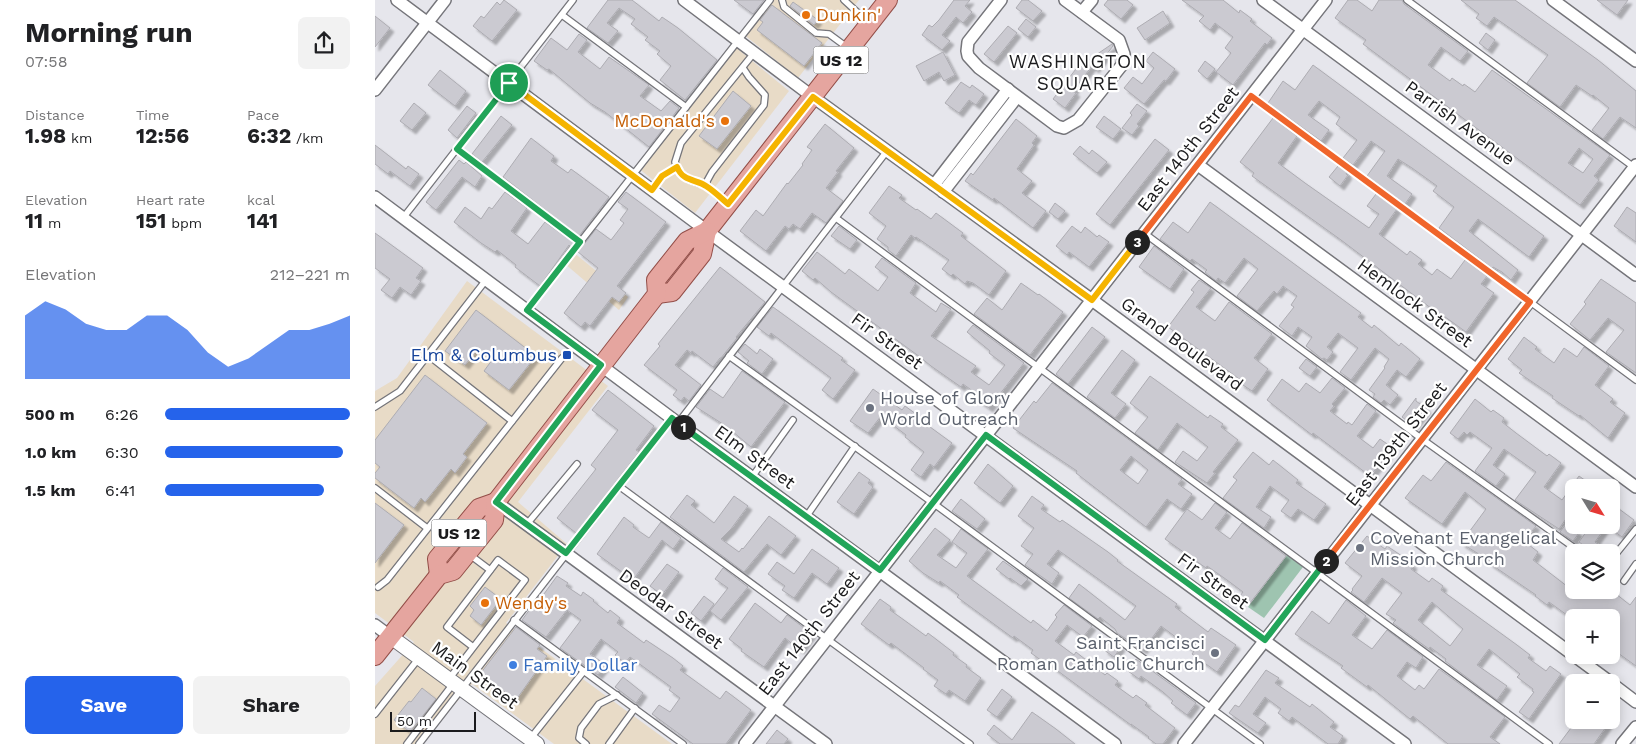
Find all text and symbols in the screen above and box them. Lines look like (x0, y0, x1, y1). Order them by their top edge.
place label: Dunkin' (816, 4, 881, 25)
marker: Dunkin' (800, 9, 812, 21)
text: Morning run (25, 16, 193, 49)
button: share (298, 17, 350, 69)
road number: US 12 (813, 46, 869, 74)
district label: WASHINGTON SQUARE (1009, 50, 1147, 95)
text: 07:58 (25, 52, 68, 71)
pin (488, 62, 530, 104)
icon: arrive (495, 69, 523, 97)
street label: Parrish Avenue (1401, 76, 1519, 169)
street label: East 140th Street (1132, 82, 1243, 215)
text: Distance (25, 107, 85, 123)
text: Time (136, 107, 169, 123)
text: Pace (247, 107, 279, 123)
place label: McDonald's (614, 110, 715, 131)
marker: McDonald's (719, 115, 731, 127)
text: 1.98 (25, 123, 66, 148)
text: 12:56 (136, 123, 189, 148)
text: 6:32 (247, 123, 291, 148)
text: km (66, 130, 92, 146)
text: /km (291, 130, 323, 146)
text: Elevation (25, 192, 88, 208)
text: Heart rate (136, 192, 205, 208)
text: kcal (247, 192, 275, 208)
text: 11 (25, 208, 43, 233)
text: 151 (136, 208, 166, 233)
text: 141 (247, 208, 278, 233)
text: m (43, 215, 61, 231)
text: bpm (166, 215, 202, 231)
pin: 3 (1125, 230, 1149, 254)
text: 3 (1133, 234, 1142, 250)
street label: Hemlock Street (1354, 254, 1477, 352)
text: Elevation (25, 265, 96, 284)
text: 212–221 m (270, 265, 350, 284)
street label: Grand Boulevard (1117, 292, 1247, 395)
street label: Fir Street (848, 308, 927, 374)
place label: Elm & Columbus (411, 344, 557, 365)
marker: Elm & Columbus (561, 349, 573, 361)
street label: East 139th Street (1341, 377, 1451, 510)
place label: House of Glory World Outreach (880, 387, 1019, 429)
marker: House of Glory World Outreach (864, 402, 876, 414)
text: 500 m (25, 405, 75, 424)
text: 6:26 (105, 405, 139, 424)
pin: 1 (671, 414, 695, 440)
text: 1 (680, 419, 687, 435)
street label: Elm Street (711, 420, 800, 493)
text: 1.0 km (25, 443, 76, 462)
text: 6:30 (105, 443, 139, 462)
north arrow (1565, 479, 1620, 534)
map controls (1565, 479, 1620, 729)
text: 1.5 km (25, 481, 75, 500)
text: 6:41 (105, 481, 135, 500)
road number: US 12 (431, 520, 487, 546)
place label: Covenant Evangelical Mission Church (1370, 527, 1557, 569)
marker: Covenant Evangelical Mission Church (1354, 542, 1366, 554)
button: layers (1565, 544, 1620, 599)
street label: Fir Street (1174, 548, 1253, 614)
pin: 2 (1313, 548, 1339, 574)
text: 2 (1322, 553, 1331, 569)
street label: Deodar Street (615, 564, 728, 653)
street label: East 140th Street (753, 566, 864, 699)
place label: Wendy's (495, 592, 567, 613)
marker: Wendy's (479, 597, 491, 609)
button: + (1565, 609, 1620, 664)
place label: Saint Francisci Roman Catholic Church (997, 632, 1205, 674)
street label: Main Street (428, 636, 523, 713)
marker: Saint Francisci Roman Catholic Church (1209, 647, 1221, 659)
place label: Family Dollar (523, 654, 638, 675)
marker: Family Dollar (507, 659, 519, 671)
button: − (1565, 674, 1620, 729)
button: Save (25, 676, 183, 734)
button: Share (193, 676, 350, 734)
scale bar (390, 709, 476, 732)
text: 50 m (397, 713, 432, 729)

